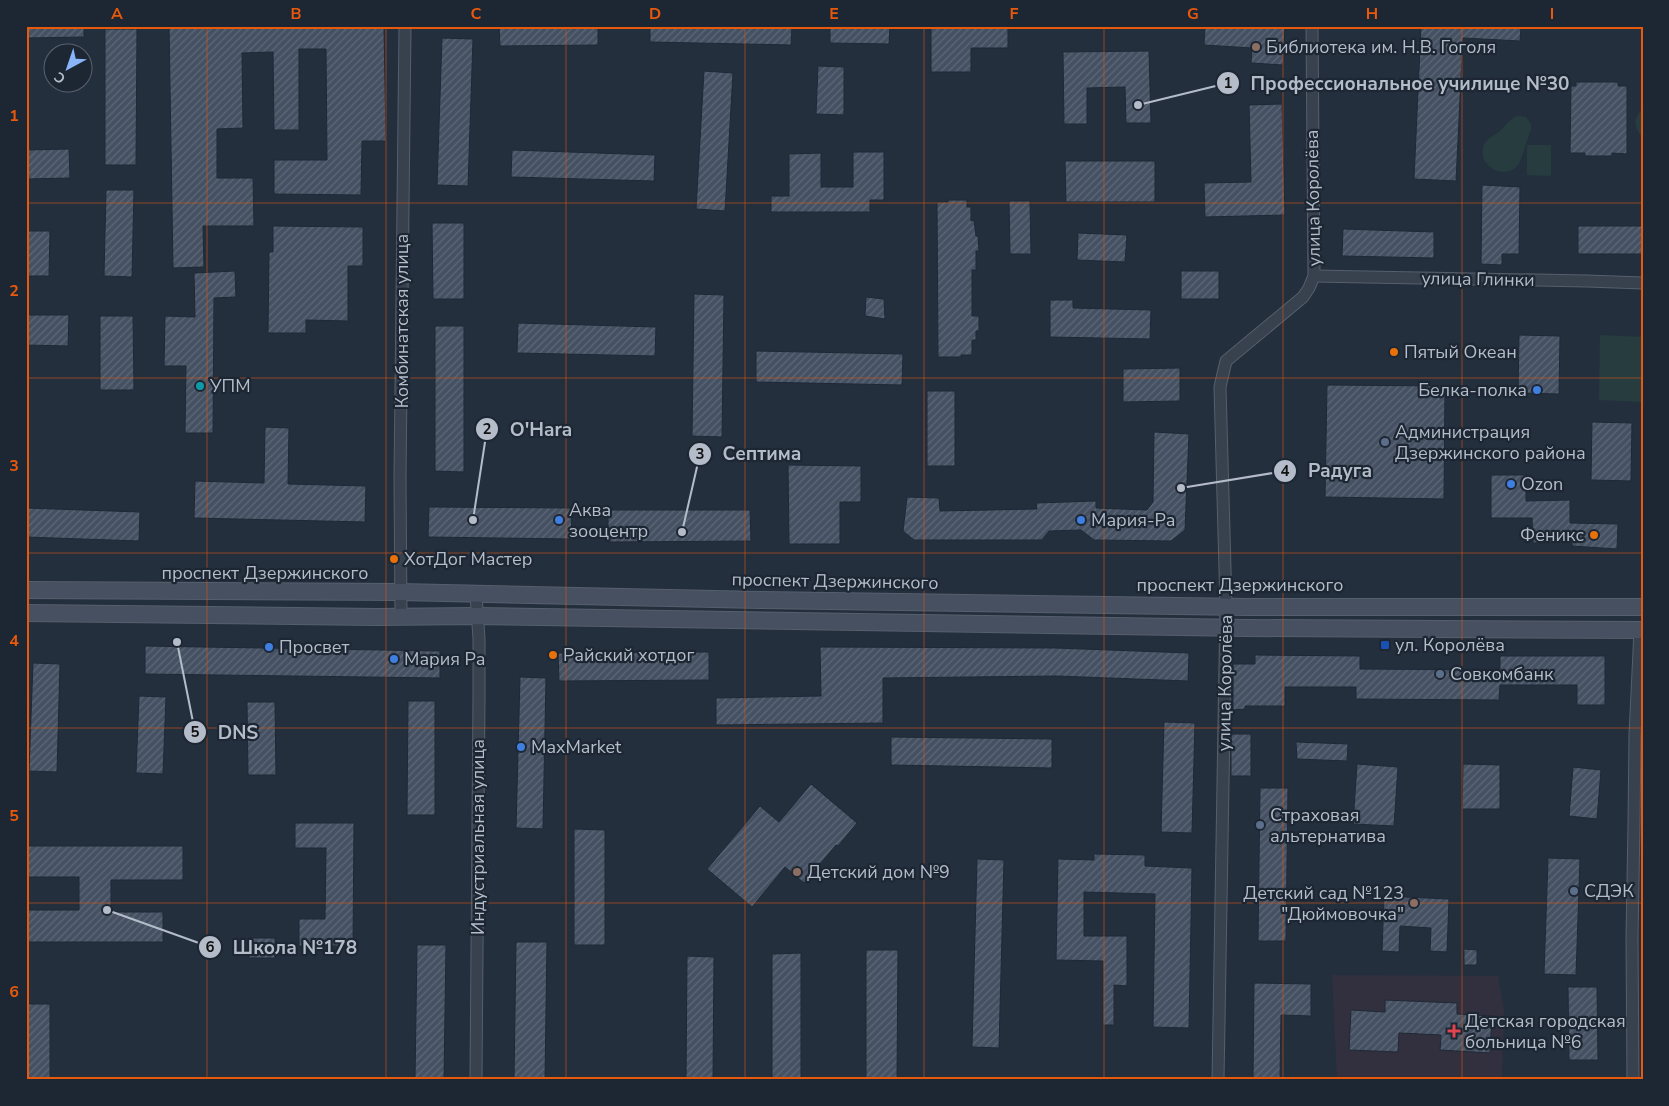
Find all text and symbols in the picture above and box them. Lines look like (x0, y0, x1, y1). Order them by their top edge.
text: A (111, 3, 123, 25)
text: B (290, 3, 302, 25)
text: C (471, 3, 482, 25)
text: D (649, 3, 661, 25)
text: E (829, 3, 839, 25)
text: F (1010, 3, 1019, 25)
text: G (1187, 3, 1199, 25)
text: H (1366, 3, 1378, 25)
text: I (1550, 3, 1554, 25)
place label: Библиотека им. Н.В. Гоголя (1266, 35, 1496, 59)
marker: Библиотека им. Н.В. Гоголя (1250, 41, 1262, 53)
north arrow (42, 42, 92, 92)
callout: Профессиональное училище №30 (1215, 66, 1579, 100)
text: С (50, 67, 70, 88)
text: Профессиональное училище №30 (1251, 71, 1569, 97)
text: 1 (1223, 73, 1233, 93)
text: 1 (9, 105, 19, 127)
street label: улица Королёва (1300, 129, 1326, 267)
street label: Комбинатская улица (390, 234, 414, 408)
street label: улица Глинки (1421, 266, 1535, 292)
text: 2 (9, 280, 19, 302)
place label: Пятый Океан (1404, 340, 1517, 364)
marker: Пятый Океан (1388, 346, 1400, 358)
place label: УПМ (209, 374, 251, 398)
place label: Белка-полка (1418, 378, 1527, 402)
marker: УПМ (194, 380, 206, 392)
marker: Белка-полка (1531, 384, 1543, 396)
callout: O'Hara (475, 412, 582, 446)
text: O'Hara (510, 417, 572, 443)
text: 2 (482, 419, 492, 439)
place label: Администрация Дзержинского района (1395, 420, 1586, 465)
marker: Администрация Дзержинского района (1379, 436, 1391, 448)
callout: Септима (687, 437, 811, 471)
text: Септима (723, 441, 801, 467)
text: 3 (695, 444, 705, 464)
callout: Радуга (1273, 454, 1382, 488)
text: 3 (9, 455, 19, 477)
text: Радуга (1308, 458, 1372, 484)
text: 4 (1280, 461, 1290, 481)
place label: Ozon (1521, 472, 1563, 496)
marker: Ozon (1505, 478, 1517, 490)
place label: Аква зооцентр (569, 498, 648, 543)
place label: Мария-Ра (1091, 508, 1176, 532)
marker: Аква зооцентр (553, 514, 565, 526)
marker: Мария-Ра (1075, 514, 1087, 526)
place label: Феникс (1520, 523, 1584, 547)
marker: Феникс (1588, 529, 1600, 541)
place label: ХотДог Мастер (404, 547, 532, 571)
marker: ХотДог Мастер (388, 553, 400, 565)
street label: проспект Дзержинского (161, 561, 369, 585)
street label: проспект Дзержинского (731, 567, 939, 595)
street label: проспект Дзержинского (1136, 573, 1344, 597)
street label: улица Королёва (1212, 614, 1238, 752)
text: 4 (9, 630, 19, 652)
place label: ул. Королёва (1395, 633, 1505, 657)
place label: Просвет (279, 635, 350, 659)
marker: ул. Королёва (1379, 639, 1391, 651)
marker: Просвет (263, 641, 275, 653)
place label: Райский хотдог (563, 643, 694, 667)
place label: Мария Ра (404, 647, 486, 671)
marker: Райский хотдог (547, 649, 559, 661)
marker: Мария Ра (388, 653, 400, 665)
place label: Совкомбанк (1450, 662, 1554, 686)
marker: Совкомбанк (1434, 668, 1446, 680)
callout: DNS (183, 715, 268, 749)
text: DNS (218, 720, 258, 746)
text: 5 (190, 722, 200, 742)
place label: MaxMarket (531, 735, 622, 759)
street label: Индустриальная улица (466, 739, 490, 935)
marker: MaxMarket (515, 741, 527, 753)
place label: Страховая альтернатива (1270, 803, 1386, 848)
text: 5 (9, 805, 19, 827)
marker: Страховая альтернатива (1254, 819, 1266, 831)
place label: Детский дом №9 (807, 860, 950, 884)
marker: Детский дом №9 (791, 866, 803, 878)
place label: СДЭК (1584, 879, 1634, 903)
place label: Детский сад №123 "Дюймовочка" (1243, 881, 1404, 926)
marker: СДЭК (1568, 885, 1580, 897)
marker: Детский сад №123 "Дюймовочка" (1408, 897, 1420, 909)
callout: Школа №178 (198, 930, 367, 964)
text: Школа №178 (233, 935, 357, 961)
text: 6 (205, 937, 215, 957)
text: 6 (9, 981, 19, 1003)
place label: Детская городская больница №6 (1465, 1009, 1626, 1054)
marker: Детская городская больница №6 (1447, 1024, 1461, 1038)

